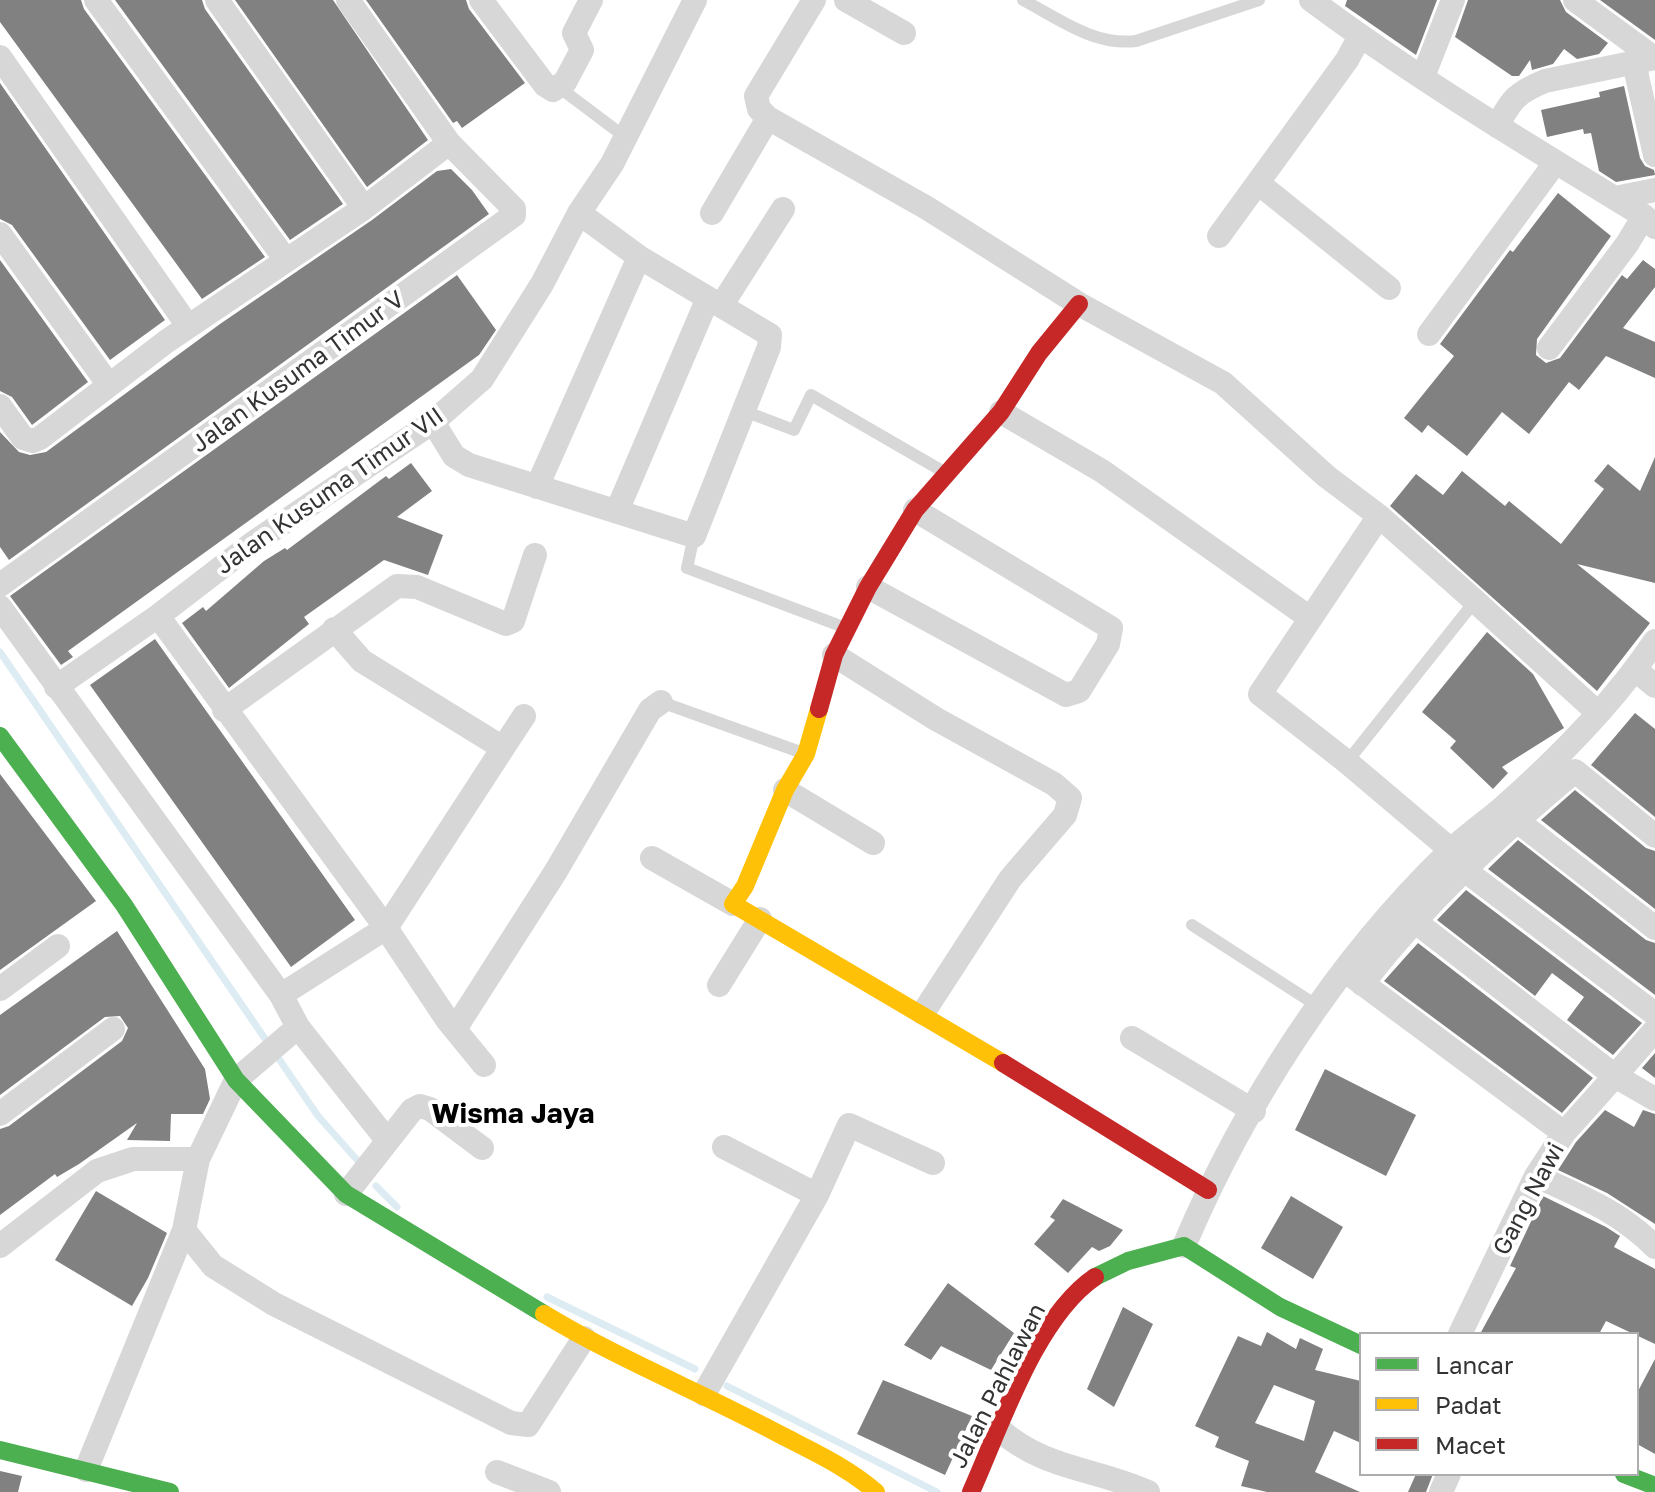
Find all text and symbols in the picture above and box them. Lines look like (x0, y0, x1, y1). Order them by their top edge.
street label: Jalan Kusuma Timur V (186, 285, 410, 459)
street label: Jalan Kusuma Timur VII (211, 401, 449, 581)
district label: Wisma Jaya (432, 1097, 594, 1131)
street label: Gang Nawi (1487, 1138, 1571, 1260)
street label: Jalan Pahlawan (944, 1299, 1052, 1473)
legend (1359, 1332, 1639, 1476)
text: Lancar (1435, 1350, 1513, 1379)
text: Padat (1435, 1390, 1502, 1419)
text: Macet (1435, 1430, 1506, 1459)

